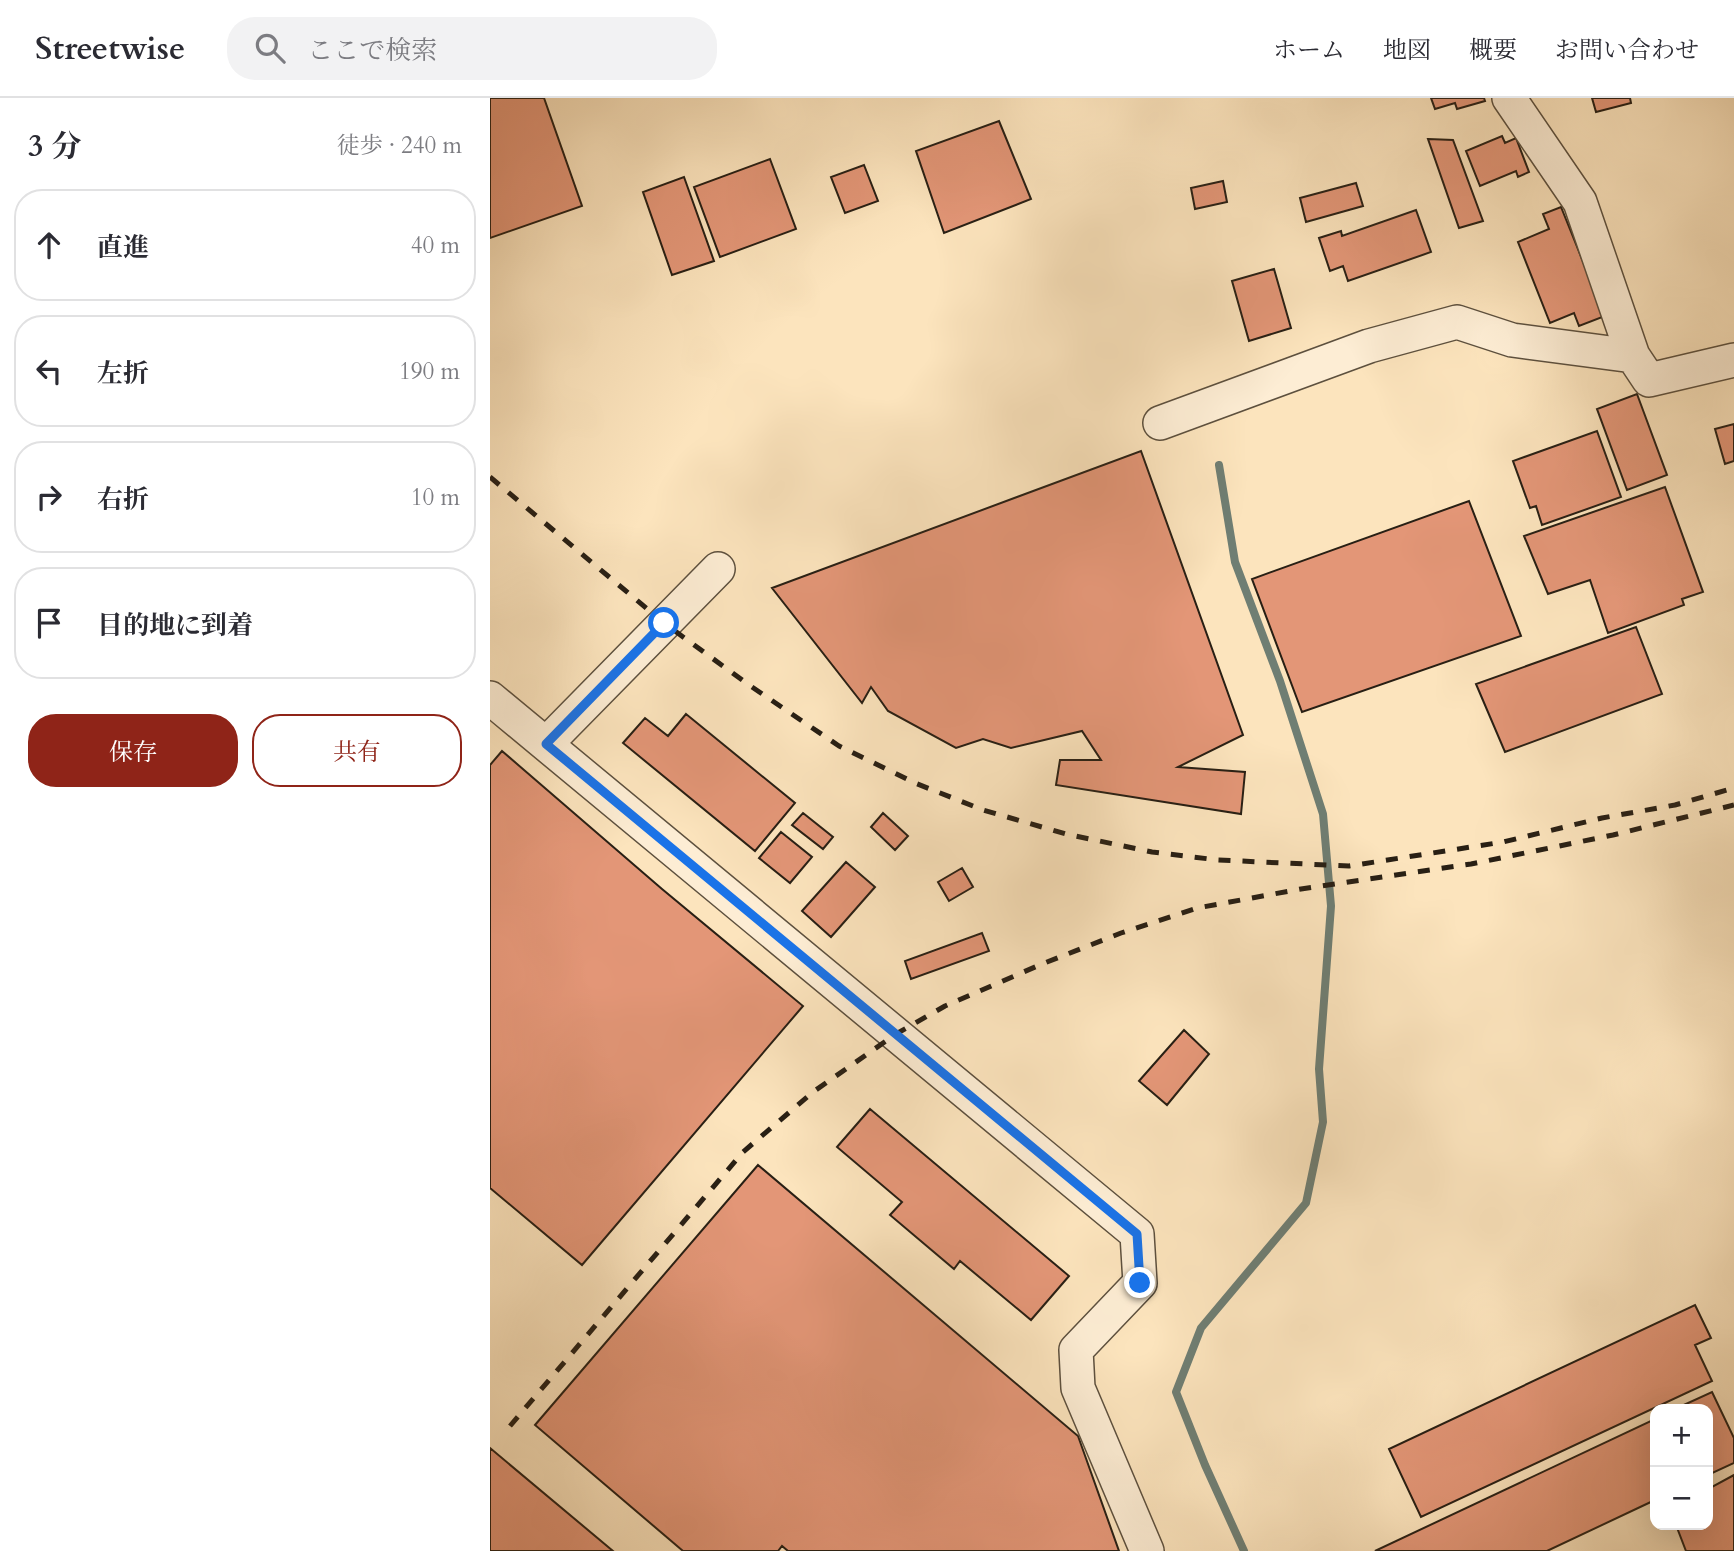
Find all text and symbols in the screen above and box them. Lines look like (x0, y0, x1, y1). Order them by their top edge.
search box (227, 17, 717, 80)
text: Streetwise (35, 26, 185, 71)
icon: search (251, 29, 289, 67)
text: ここで検索 (307, 33, 437, 68)
text: ホーム (1273, 34, 1345, 67)
text: 地図 (1383, 34, 1431, 67)
text: 概要 (1469, 34, 1517, 67)
text: お問い合わせ (1555, 34, 1699, 67)
text: 3 分 (28, 126, 81, 167)
text: 徒歩 · 240 m (337, 130, 462, 161)
icon: ahead (30, 226, 68, 264)
text: 直進 (97, 230, 149, 265)
text: 40 m (411, 230, 460, 261)
icon: left (30, 352, 68, 390)
text: 左折 (97, 356, 149, 391)
text: 190 m (399, 356, 460, 387)
icon: right (30, 478, 68, 516)
text: 右折 (97, 482, 149, 517)
text: 10 m (411, 482, 460, 513)
icon: arrive (30, 604, 68, 642)
route start (648, 607, 679, 638)
text: 目的地に到着 (97, 608, 253, 643)
button: 保存 (28, 714, 238, 787)
button: 共有 (252, 714, 462, 787)
route end (1124, 1267, 1155, 1298)
map controls (1650, 1404, 1713, 1530)
button: + (1650, 1404, 1713, 1467)
button: − (1650, 1467, 1713, 1530)

